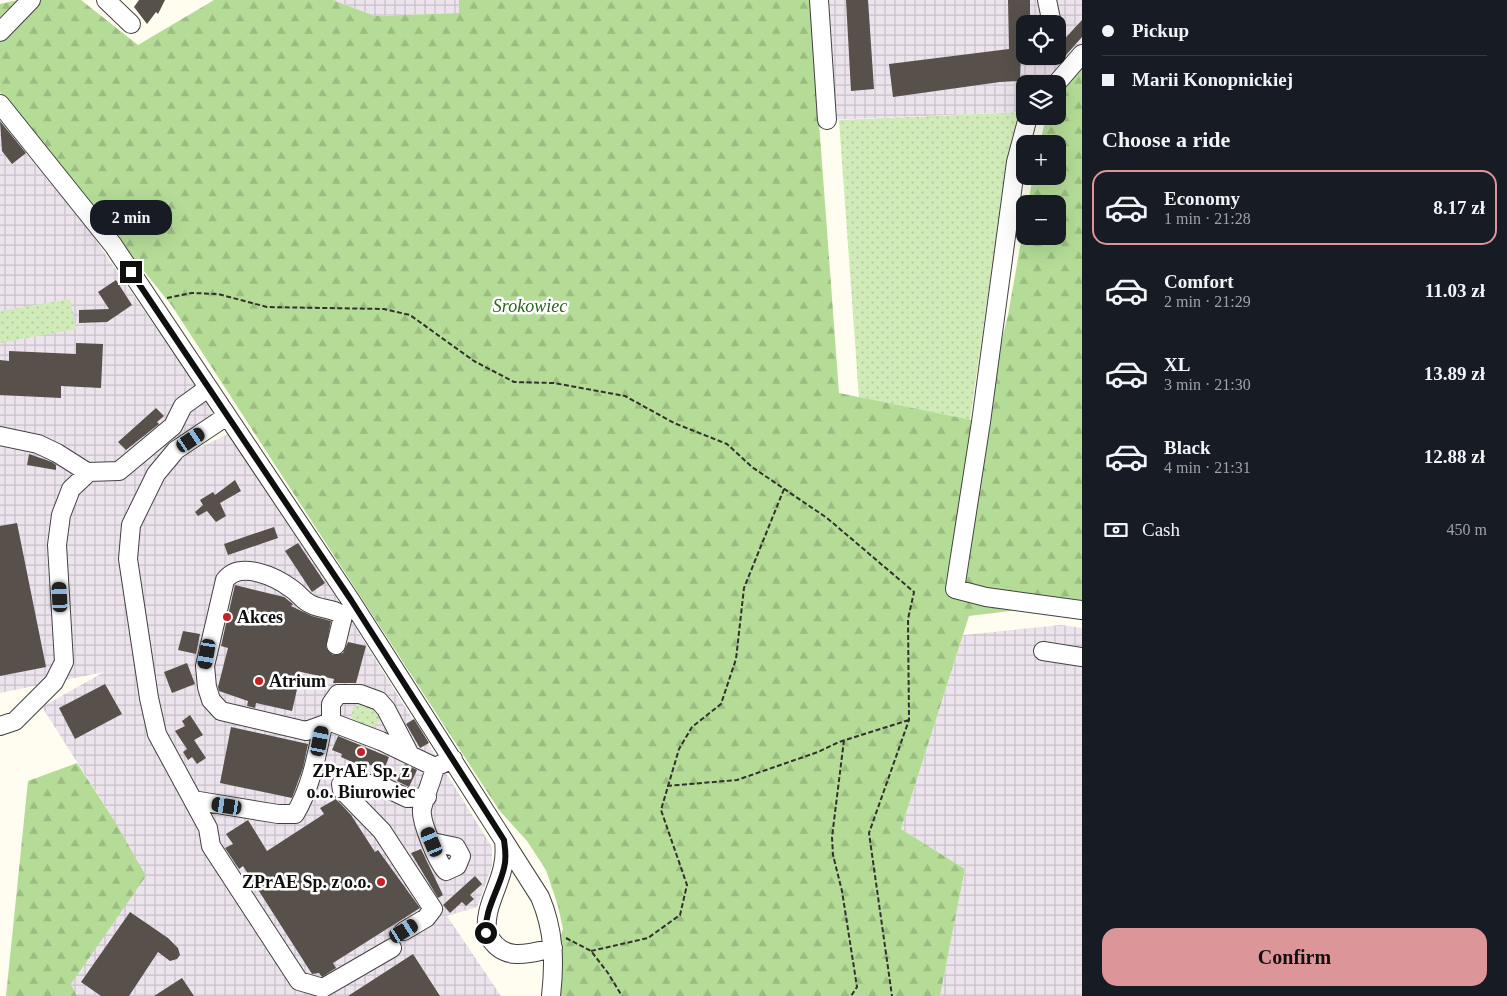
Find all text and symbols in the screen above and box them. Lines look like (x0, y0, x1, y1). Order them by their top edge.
map controls (1016, 15, 1066, 245)
button: locate (1016, 15, 1066, 65)
text: Pickup (1132, 20, 1189, 41)
text: Marii Konopnickiej (1132, 69, 1293, 90)
button: layers (1016, 75, 1066, 125)
text: Choose a ride (1102, 127, 1230, 152)
button: + (1016, 135, 1066, 185)
icon: car (1104, 185, 1149, 230)
text: Economy (1164, 188, 1240, 209)
button: − (1016, 195, 1066, 245)
text: 8.17 zł (1433, 197, 1485, 218)
callout: 2 min (90, 200, 172, 234)
text: 2 min (112, 209, 150, 226)
text: 1 min · 21:28 (1164, 210, 1251, 227)
route end (120, 261, 142, 283)
icon: car (1104, 268, 1149, 313)
text: Comfort (1164, 271, 1234, 292)
text: 11.03 zł (1425, 280, 1485, 301)
text: 2 min · 21:29 (1164, 293, 1251, 310)
park label: Srokowiec (493, 296, 567, 316)
icon: car (1104, 351, 1149, 396)
text: XL (1164, 354, 1190, 375)
text: 13.89 zł (1424, 363, 1485, 384)
text: 3 min · 21:30 (1164, 376, 1251, 393)
car (174, 425, 207, 455)
icon: car (1104, 434, 1149, 479)
text: Black (1164, 437, 1210, 458)
text: 12.88 zł (1424, 446, 1485, 467)
text: 4 min · 21:31 (1164, 459, 1251, 476)
icon: cash (1102, 516, 1130, 544)
text: Cash (1142, 519, 1180, 540)
text: 450 m (1447, 521, 1487, 538)
car (51, 582, 68, 612)
place label: Akces (237, 607, 283, 627)
marker: Akces (221, 611, 233, 623)
car (197, 638, 216, 670)
place label: Atrium (269, 671, 326, 691)
marker: Atrium (253, 675, 265, 687)
car (309, 725, 330, 757)
marker: ZPrAE Sp. z o.o. Biurowiec (355, 746, 367, 758)
place label: ZPrAE Sp. z o.o. Biurowiec (306, 761, 416, 802)
car (211, 796, 242, 816)
car (419, 825, 444, 859)
place label: ZPrAE Sp. z o.o. (242, 872, 371, 892)
marker: ZPrAE Sp. z o.o. (375, 876, 387, 888)
car (387, 917, 420, 945)
route start (475, 922, 497, 944)
button: Confirm (1102, 928, 1487, 986)

